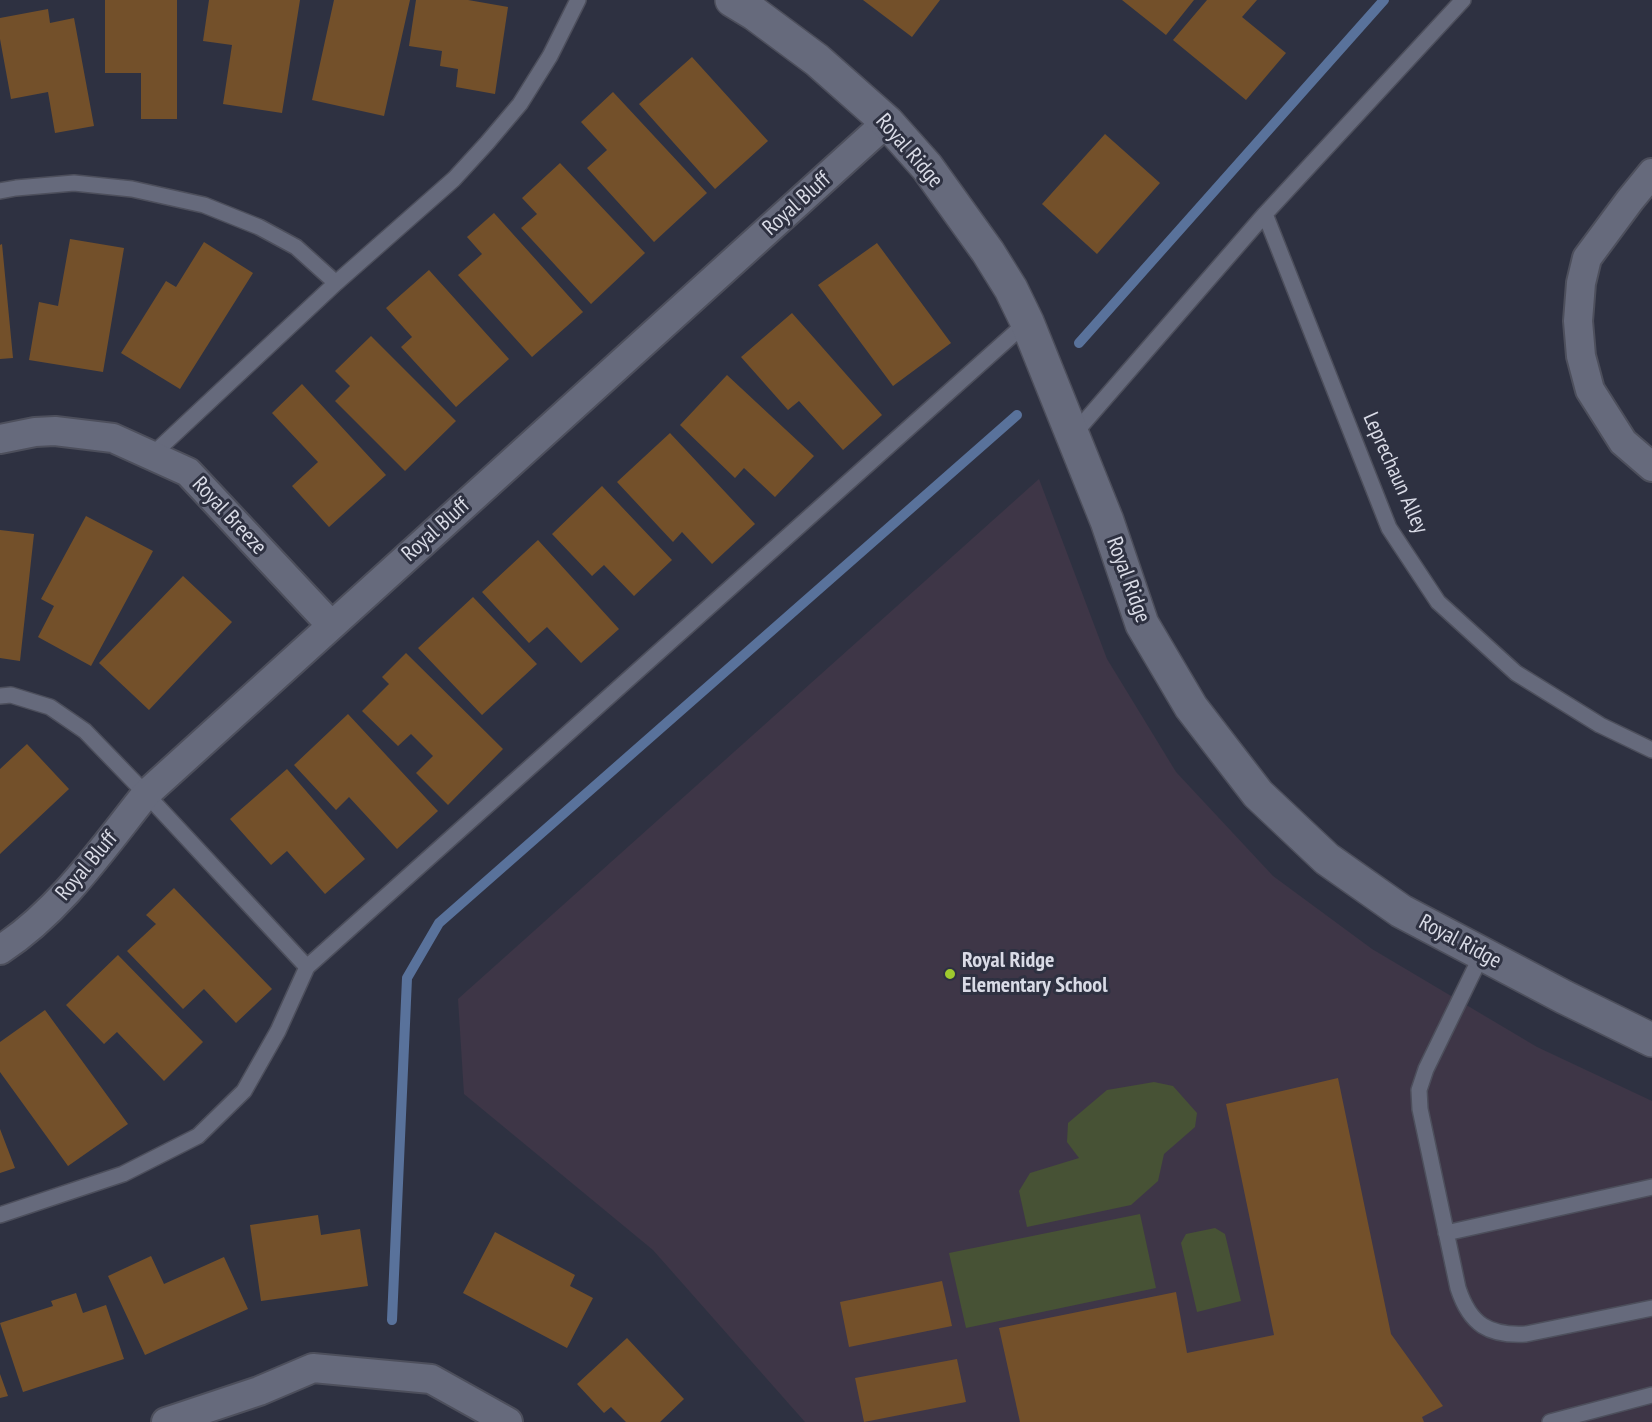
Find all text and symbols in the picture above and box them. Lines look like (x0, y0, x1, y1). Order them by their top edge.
street label: Royal Ridge (870, 109, 948, 193)
street label: Royal Bluff (758, 167, 836, 241)
street label: Leprechaun Alley (1357, 408, 1433, 538)
street label: Royal Breeze (186, 472, 272, 560)
street label: Royal Bluff (397, 493, 475, 567)
street label: Royal Ridge (1100, 534, 1156, 626)
street label: Royal Bluff (50, 826, 124, 906)
street label: Royal Ridge (1414, 909, 1506, 975)
place label: Royal Ridge Elementary School (962, 948, 1108, 999)
marker: Royal Ridge Elementary School (943, 967, 957, 981)

